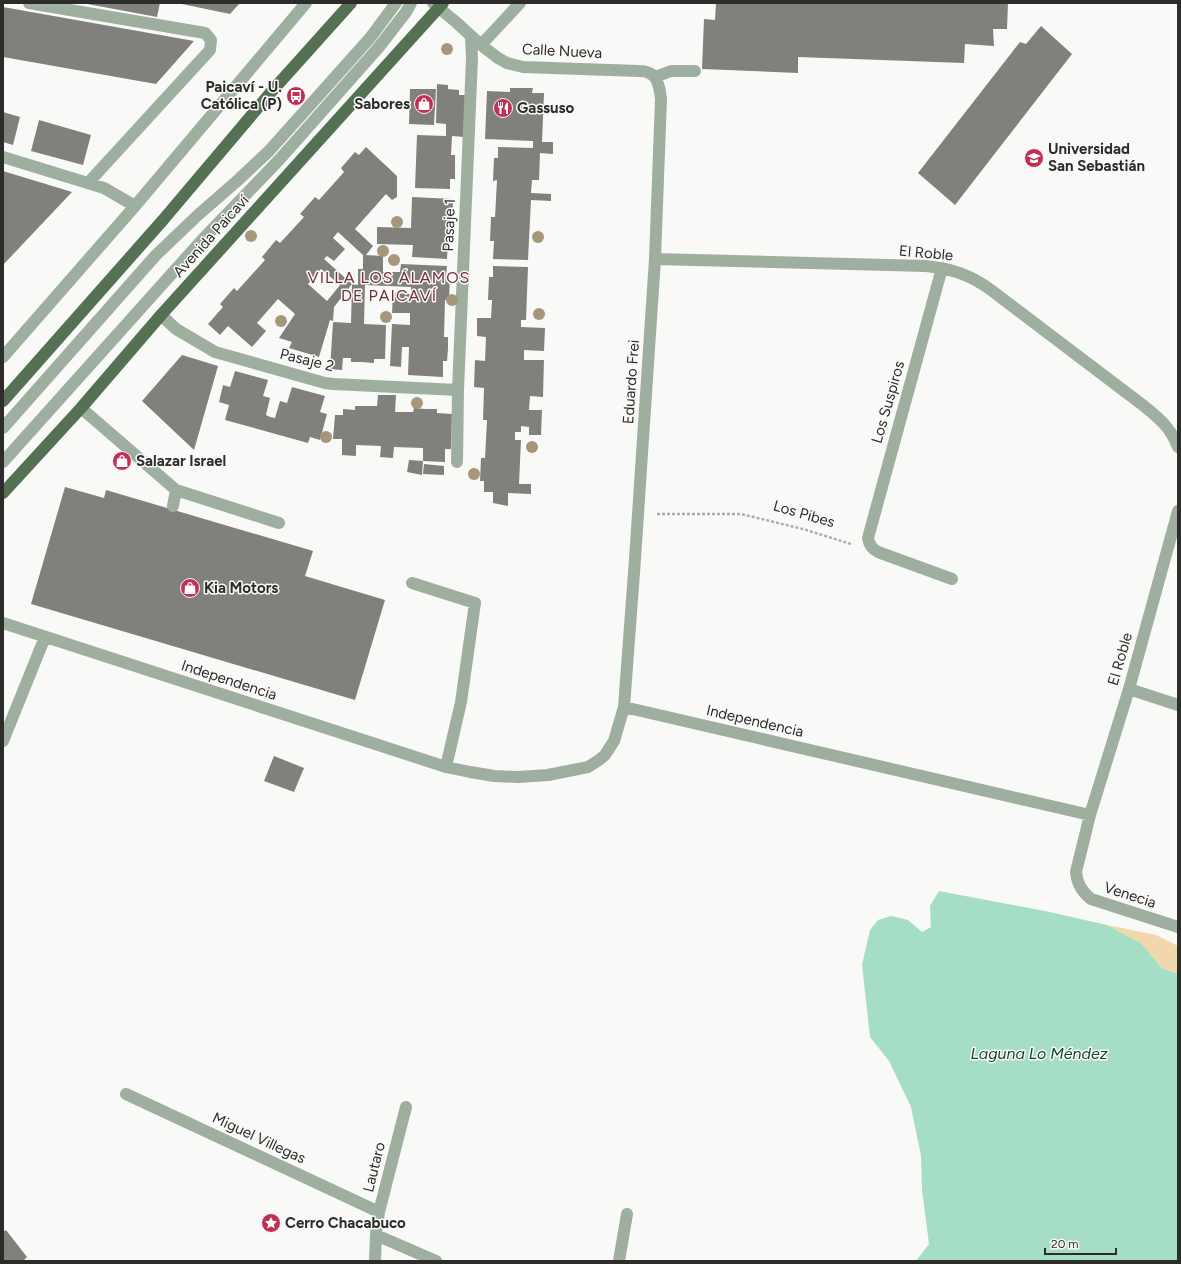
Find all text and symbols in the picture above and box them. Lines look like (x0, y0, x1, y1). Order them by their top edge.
street label: Calle Nueva (521, 40, 603, 62)
place label: Paicaví - U. Católica (P) (201, 78, 282, 113)
bus stop icon: Paicaví - U. Católica (P) (285, 85, 307, 107)
shop icon: Sabores (413, 93, 435, 115)
place label: Sabores (354, 95, 410, 113)
restaurant icon: Gassuso (492, 97, 514, 119)
place label: Gassuso (517, 99, 575, 117)
place label: Universidad San Sebastián (1048, 140, 1145, 175)
school or university icon: Universidad San Sebastián (1023, 147, 1045, 169)
street label: Avenida Paicaví (169, 190, 254, 281)
street label: Pasaje 1 (439, 198, 459, 252)
street label: El Roble (898, 242, 954, 264)
district label: VILLA LOS ÁLAMOS DE PAICAVÍ (308, 268, 470, 305)
street label: Eduardo Frei (619, 339, 643, 425)
street label: Pasaje 2 (278, 345, 336, 375)
street label: Los Suspiros (868, 359, 908, 445)
shop icon: Salazar Israel (111, 450, 133, 472)
place label: Salazar Israel (136, 452, 226, 470)
street label: Los Pibes (771, 497, 837, 531)
shop icon: Kia Motors (179, 577, 201, 599)
place label: Kia Motors (204, 579, 278, 597)
street label: El Roble (1104, 630, 1136, 688)
street label: Independencia (179, 656, 279, 704)
street label: Independencia (705, 701, 805, 741)
street label: Venecia (1102, 878, 1158, 912)
water label: Laguna Lo Méndez (970, 1044, 1108, 1063)
street label: Miguel Villegas (210, 1109, 308, 1167)
street label: Lautaro (359, 1140, 389, 1194)
place icon: Cerro Chacabuco (260, 1212, 282, 1234)
place label: Cerro Chacabuco (285, 1214, 406, 1232)
scale bar (1045, 1230, 1116, 1256)
text: 20 m (1051, 1237, 1079, 1251)

